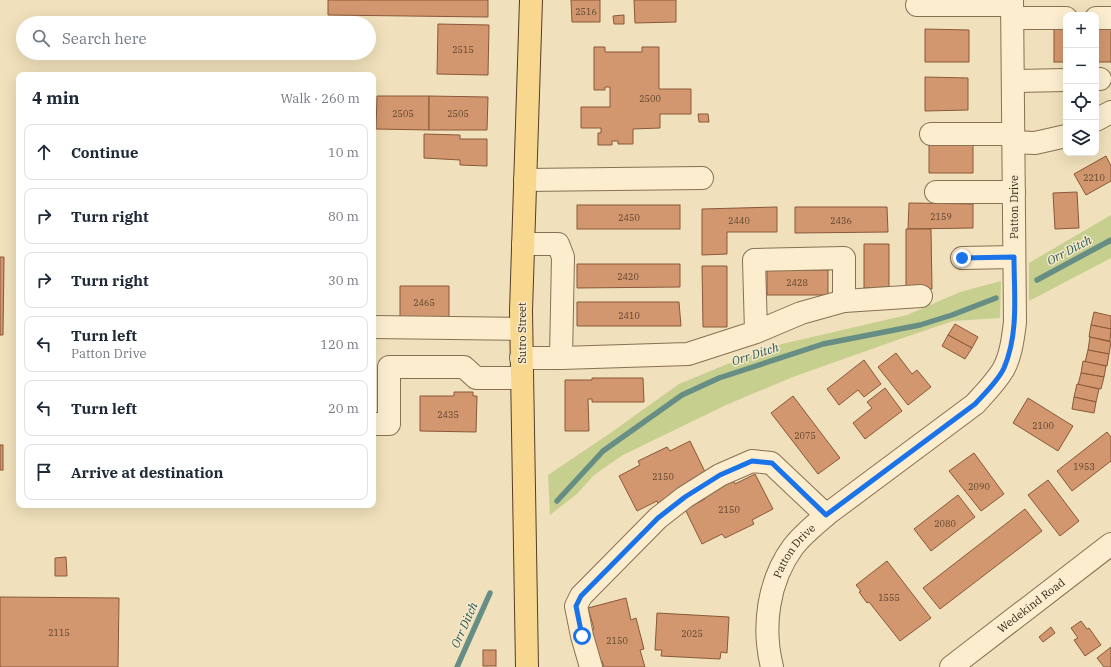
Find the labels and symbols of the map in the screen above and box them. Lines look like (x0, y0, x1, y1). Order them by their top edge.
house number: 2516 (575, 6, 597, 17)
house number: 2515 (452, 44, 474, 55)
house number: 2500 (639, 93, 661, 104)
house number: 2505 (392, 108, 414, 119)
house number: 2505 (447, 108, 469, 119)
house number: 2210 (1083, 172, 1105, 183)
street label: Patton Drive (1007, 175, 1021, 239)
house number: 2159 (930, 211, 952, 222)
house number: 2450 (618, 212, 640, 223)
house number: 2440 (728, 215, 750, 226)
house number: 2436 (830, 215, 852, 226)
water label: Orr Ditch (1044, 232, 1094, 268)
route end (953, 249, 971, 267)
house number: 2420 (617, 271, 639, 282)
house number: 2428 (786, 277, 808, 288)
house number: 2465 (413, 297, 435, 308)
street label: Sutro Street (515, 302, 529, 364)
house number: 2410 (618, 310, 640, 321)
water label: Orr Ditch (730, 339, 781, 369)
house number: 2435 (437, 409, 459, 420)
house number: 2100 (1032, 420, 1054, 431)
house number: 2075 (794, 430, 816, 441)
house number: 1953 (1073, 461, 1095, 472)
house number: 2150 (652, 471, 674, 482)
house number: 2090 (968, 481, 990, 492)
house number: 2150 (718, 504, 740, 515)
house number: 2080 (934, 518, 956, 529)
street label: Patton Drive (770, 521, 818, 580)
street label: Wedekind Road (995, 575, 1068, 636)
house number: 1555 (878, 592, 900, 603)
water label: Orr Ditch (447, 599, 481, 650)
house number: 2115 (48, 627, 70, 638)
route start (573, 627, 591, 645)
house number: 2025 (681, 628, 703, 639)
house number: 2150 (606, 635, 628, 646)

